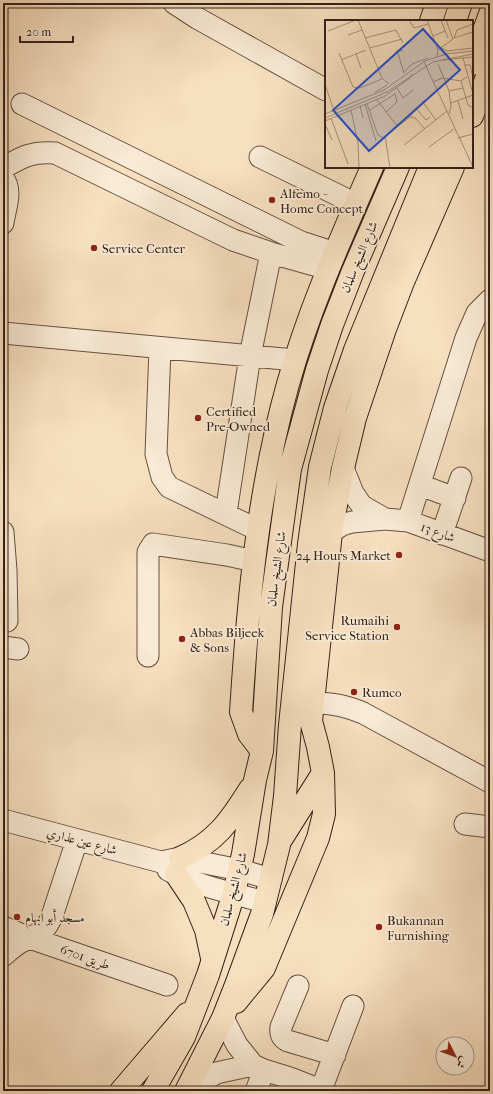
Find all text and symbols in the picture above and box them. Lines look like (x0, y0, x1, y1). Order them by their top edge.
scale bar (20, 18, 73, 44)
inset map (325, 20, 473, 168)
text: 20 m (26, 25, 51, 39)
place label: Alfemo - Home Concept (279, 186, 364, 216)
marker: Alfemo - Home Concept (267, 195, 277, 205)
street label: شارع الشيخ سلمان (337, 219, 384, 296)
place label: Service Center (102, 241, 186, 256)
marker: Service Center (89, 243, 99, 253)
place label: Certified Pre-Owned (206, 404, 271, 434)
marker: Certified Pre-Owned (193, 413, 203, 423)
street label: شارع 13 (417, 519, 457, 549)
street label: شارع الشيخ سلمان (263, 530, 293, 608)
place label: 24 Hours Market (296, 548, 391, 563)
marker: 24 Hours Market (394, 550, 404, 560)
place label: Rumaihi Service Station (305, 613, 389, 643)
marker: Rumaihi Service Station (392, 622, 402, 632)
place label: Abbas Biljeek & Sons (189, 625, 265, 655)
marker: Abbas Biljeek & Sons (177, 634, 187, 644)
place label: Rumco (362, 685, 402, 700)
marker: Rumco (349, 687, 359, 697)
street label: شارع عين عذاري (44, 824, 119, 861)
street label: شارع الشيخ سلمان (216, 850, 254, 929)
place label: مسجد أبو ابهام (25, 909, 85, 929)
marker: مسجد أبو ابهام (12, 912, 22, 922)
place label: Bukannan Furnishing (387, 913, 450, 943)
marker: Bukannan Furnishing (374, 922, 384, 932)
street label: طريق 6701 (58, 942, 112, 973)
north arrow (435, 1036, 475, 1076)
text: ش (454, 1054, 471, 1071)

